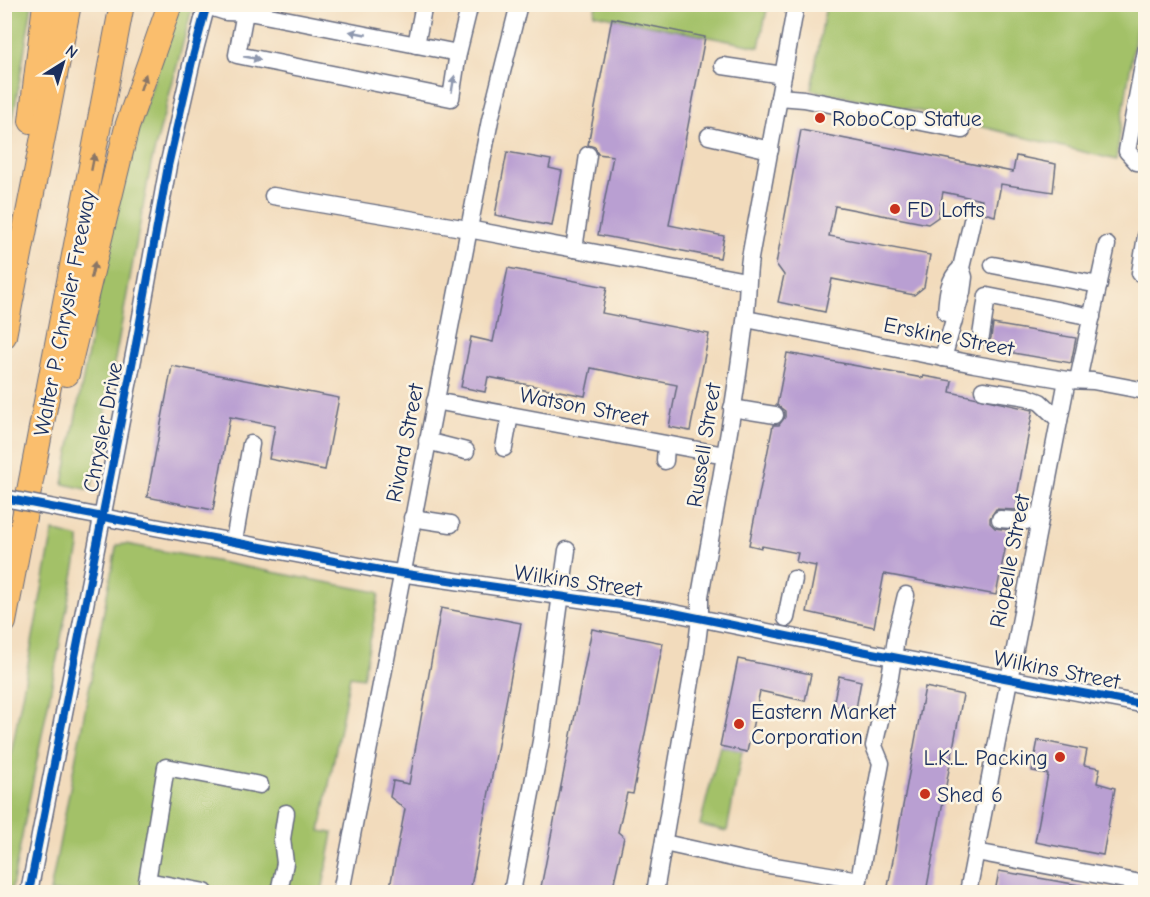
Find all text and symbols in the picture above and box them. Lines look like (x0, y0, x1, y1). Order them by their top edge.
one-way arrow (349, 28, 368, 37)
north arrow (33, 33, 93, 93)
text: N (62, 41, 81, 62)
one-way arrow (243, 54, 262, 63)
one-way arrow (139, 73, 149, 91)
one-way arrow (449, 75, 458, 94)
place label: RoboCop Statue (832, 106, 982, 132)
marker: RoboCop Statue (813, 111, 827, 125)
one-way arrow (89, 152, 98, 171)
street label: Walter P. Chrysler Freeway (28, 188, 102, 438)
place label: FD Lofts (907, 197, 985, 223)
marker: FD Lofts (888, 202, 902, 216)
one-way arrow (89, 261, 98, 280)
street label: Erskine Street (881, 312, 1017, 363)
street label: Chrysler Drive (78, 360, 128, 495)
street label: Russell Street (681, 380, 727, 509)
street label: Rivard Street (381, 381, 429, 505)
street label: Watson Street (517, 382, 651, 432)
street label: Riopelle Street (984, 491, 1036, 630)
street label: Wilkins Street (513, 559, 644, 603)
street label: Wilkins Street (991, 645, 1123, 695)
place label: Eastern Market Corporation (751, 699, 896, 750)
marker: Eastern Market Corporation (732, 717, 746, 731)
place label: L.K.L. Packing (923, 745, 1048, 771)
marker: L.K.L. Packing (1053, 750, 1067, 764)
place label: Shed 6 (937, 782, 1003, 808)
marker: Shed 6 (918, 787, 932, 801)

